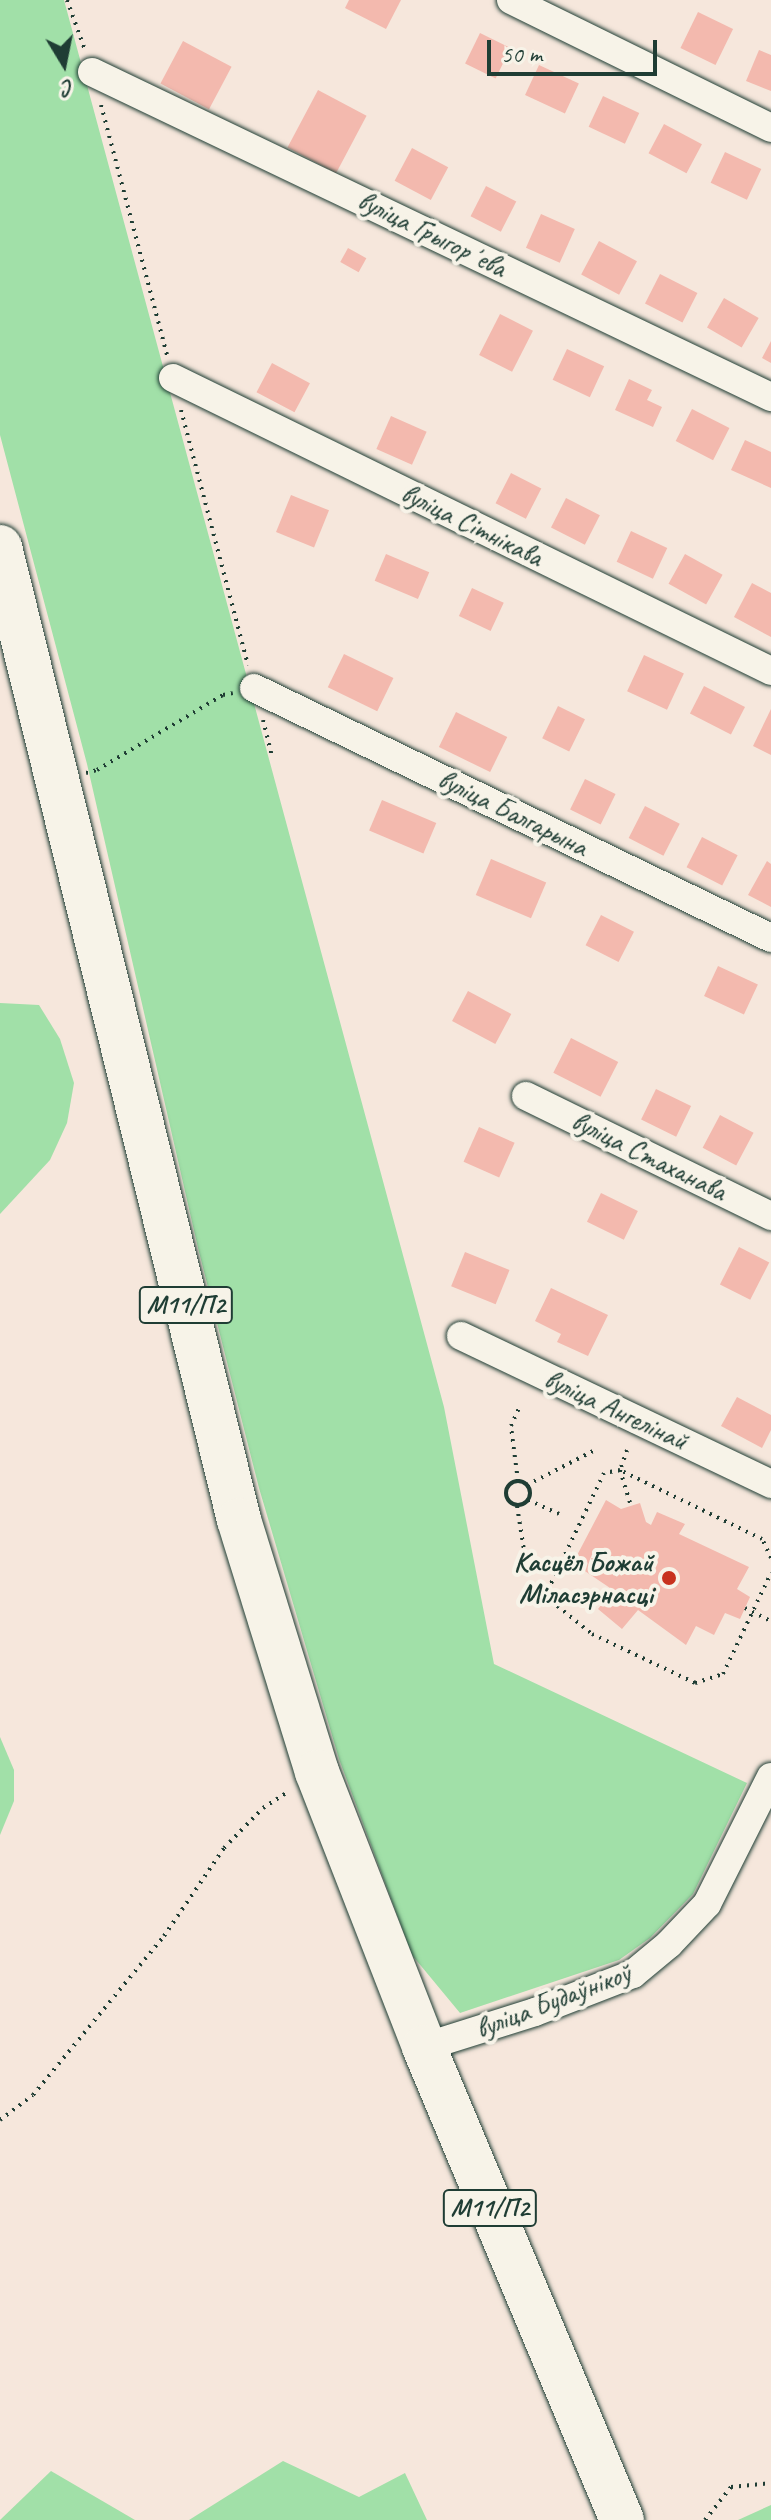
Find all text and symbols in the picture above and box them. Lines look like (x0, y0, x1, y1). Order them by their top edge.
north arrow (24, 24, 104, 104)
scale bar (491, 24, 661, 74)
text: 50 m (501, 39, 542, 69)
text: С (60, 73, 76, 102)
street label: вуліца Грыгорʼева (353, 184, 511, 284)
street label: вуліца Сітнікава (396, 476, 548, 574)
street label: вуліца Балгарына (430, 761, 596, 865)
street label: вуліца Стаханава (566, 1104, 732, 1208)
road number: М11/П2 (138, 1283, 234, 1327)
street label: вуліца Ангелінай (539, 1362, 693, 1458)
place label: Касцёл Божай Міласэрнасці (514, 1545, 653, 1611)
marker: Касцёл Божай Міласэрнасці (660, 1569, 678, 1587)
street label: вуліца Будаўнікоў (471, 1956, 635, 2046)
road number: М11/П2 (442, 2186, 538, 2230)

